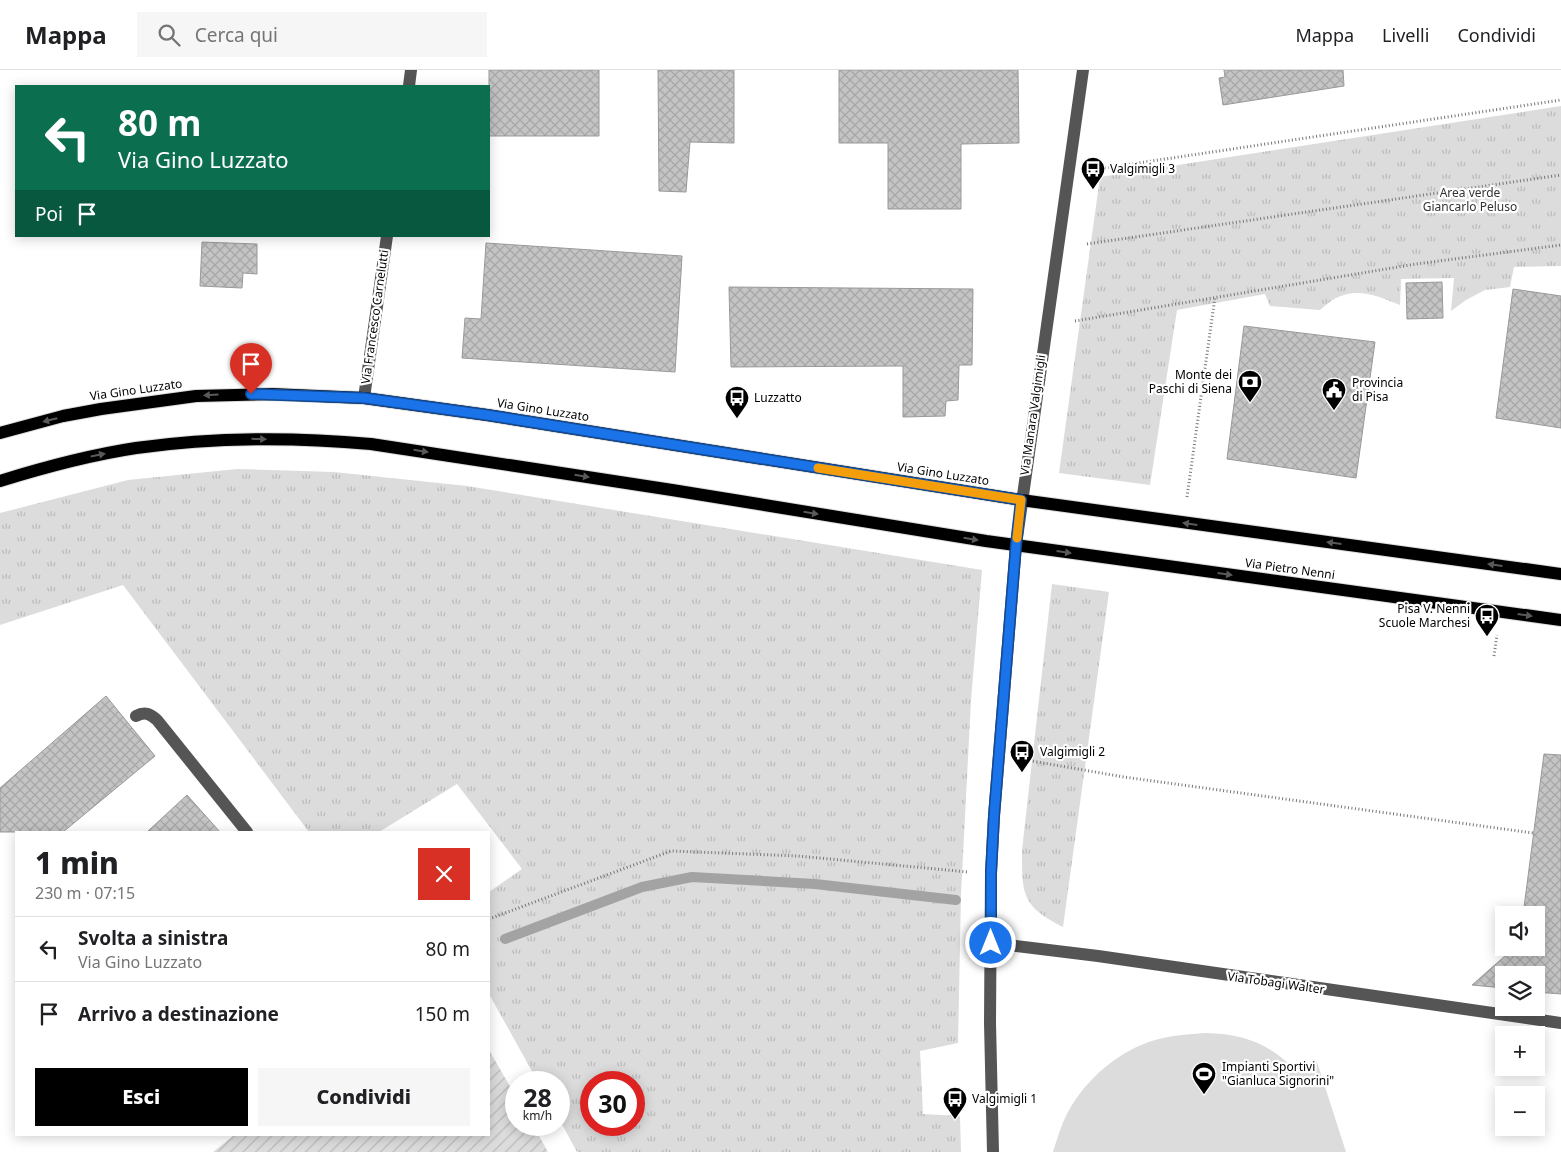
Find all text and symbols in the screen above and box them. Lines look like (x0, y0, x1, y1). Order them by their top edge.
search box (137, 12, 487, 57)
text: Mappa (25, 18, 107, 51)
icon: search (155, 21, 183, 49)
text: Cerca qui (195, 22, 278, 48)
text: Mappa (1295, 23, 1354, 47)
text: Livelli (1382, 23, 1429, 47)
text: Condividi (1457, 23, 1536, 47)
text: 80 m (118, 99, 201, 146)
icon: left (35, 105, 100, 170)
text: Via Gino Luzzato (118, 144, 289, 174)
bus stop icon: Valgimigli 3 (1080, 156, 1106, 190)
place label: Valgimigli 3 (1110, 160, 1175, 177)
park label: Area verde Giancarlo Peluso (1423, 184, 1517, 215)
icon: arrive (73, 200, 101, 228)
text: Poi (35, 201, 63, 227)
street label: Via Francesco Carnelutti (357, 249, 392, 385)
pin (230, 343, 272, 394)
icon: arrive (237, 350, 265, 378)
street label: Via Manara Valgimigli (1016, 354, 1049, 476)
place label: Monte dei Paschi di Siena (1149, 366, 1232, 397)
bank icon: Monte dei Paschi di Siena (1237, 369, 1263, 403)
place label: Provincia di Pisa (1352, 374, 1403, 405)
street label: Via Gino Luzzato (89, 375, 183, 404)
public building icon: Provincia di Pisa (1321, 377, 1347, 411)
bus stop icon: Luzzatto (724, 385, 750, 419)
place label: Luzzatto (754, 389, 802, 406)
one-way arrow (202, 391, 218, 399)
street label: Via Gino Luzzato (496, 394, 590, 425)
one-way arrow (43, 416, 58, 424)
one-way arrow (251, 435, 267, 443)
one-way arrow (413, 447, 429, 455)
one-way arrow (90, 451, 105, 459)
street label: Via Gino Luzzato (896, 458, 990, 489)
one-way arrow (574, 472, 590, 480)
one-way arrow (803, 510, 819, 518)
one-way arrow (1182, 520, 1198, 528)
one-way arrow (964, 535, 980, 543)
one-way arrow (1326, 539, 1342, 547)
one-way arrow (1057, 548, 1073, 556)
street label: Via Pietro Nenni (1244, 554, 1336, 583)
one-way arrow (1487, 561, 1503, 569)
one-way arrow (1218, 570, 1234, 578)
place label: Pisa V. Nenni Scuole Marchesi (1379, 600, 1470, 631)
bus stop icon: Pisa V. Nenni Scuole Marchesi (1474, 603, 1500, 637)
one-way arrow (1517, 611, 1533, 619)
bus stop icon: Valgimigli 2 (1009, 739, 1035, 773)
place label: Valgimigli 2 (1040, 743, 1105, 760)
text: 1 min (35, 842, 119, 883)
button: close (418, 848, 470, 900)
text: 230 m · 07:15 (35, 882, 135, 904)
map controls (1495, 906, 1545, 1136)
button: sound (1495, 906, 1545, 956)
position arrow (964, 916, 1016, 968)
text: Svolta a sinistra (78, 925, 228, 951)
icon: left (35, 935, 63, 963)
text: 80 m (426, 936, 470, 962)
text: Via Gino Luzzato (78, 951, 202, 973)
button: layers (1495, 966, 1545, 1016)
street label: Via Tobagi Walter (1226, 967, 1326, 998)
icon: arrive (35, 1000, 63, 1028)
text: Arrivo a destinazione (78, 1001, 279, 1027)
text: 150 m (415, 1001, 470, 1027)
button: + (1495, 1026, 1545, 1076)
place label: Impianti Sportivi "Gianluca Signorini" (1222, 1058, 1334, 1089)
sports icon: Impianti Sportivi "Gianluca Signorini" (1191, 1061, 1217, 1095)
button: Esci (35, 1068, 248, 1126)
button: Condividi (258, 1068, 470, 1126)
speed limit sign: 30 (580, 1071, 645, 1136)
text: 28 (523, 1080, 552, 1114)
bus stop icon: Valgimigli 1 (942, 1086, 968, 1120)
button: − (1495, 1086, 1545, 1136)
place label: Valgimigli 1 (972, 1090, 1037, 1107)
text: km/h (523, 1107, 552, 1124)

